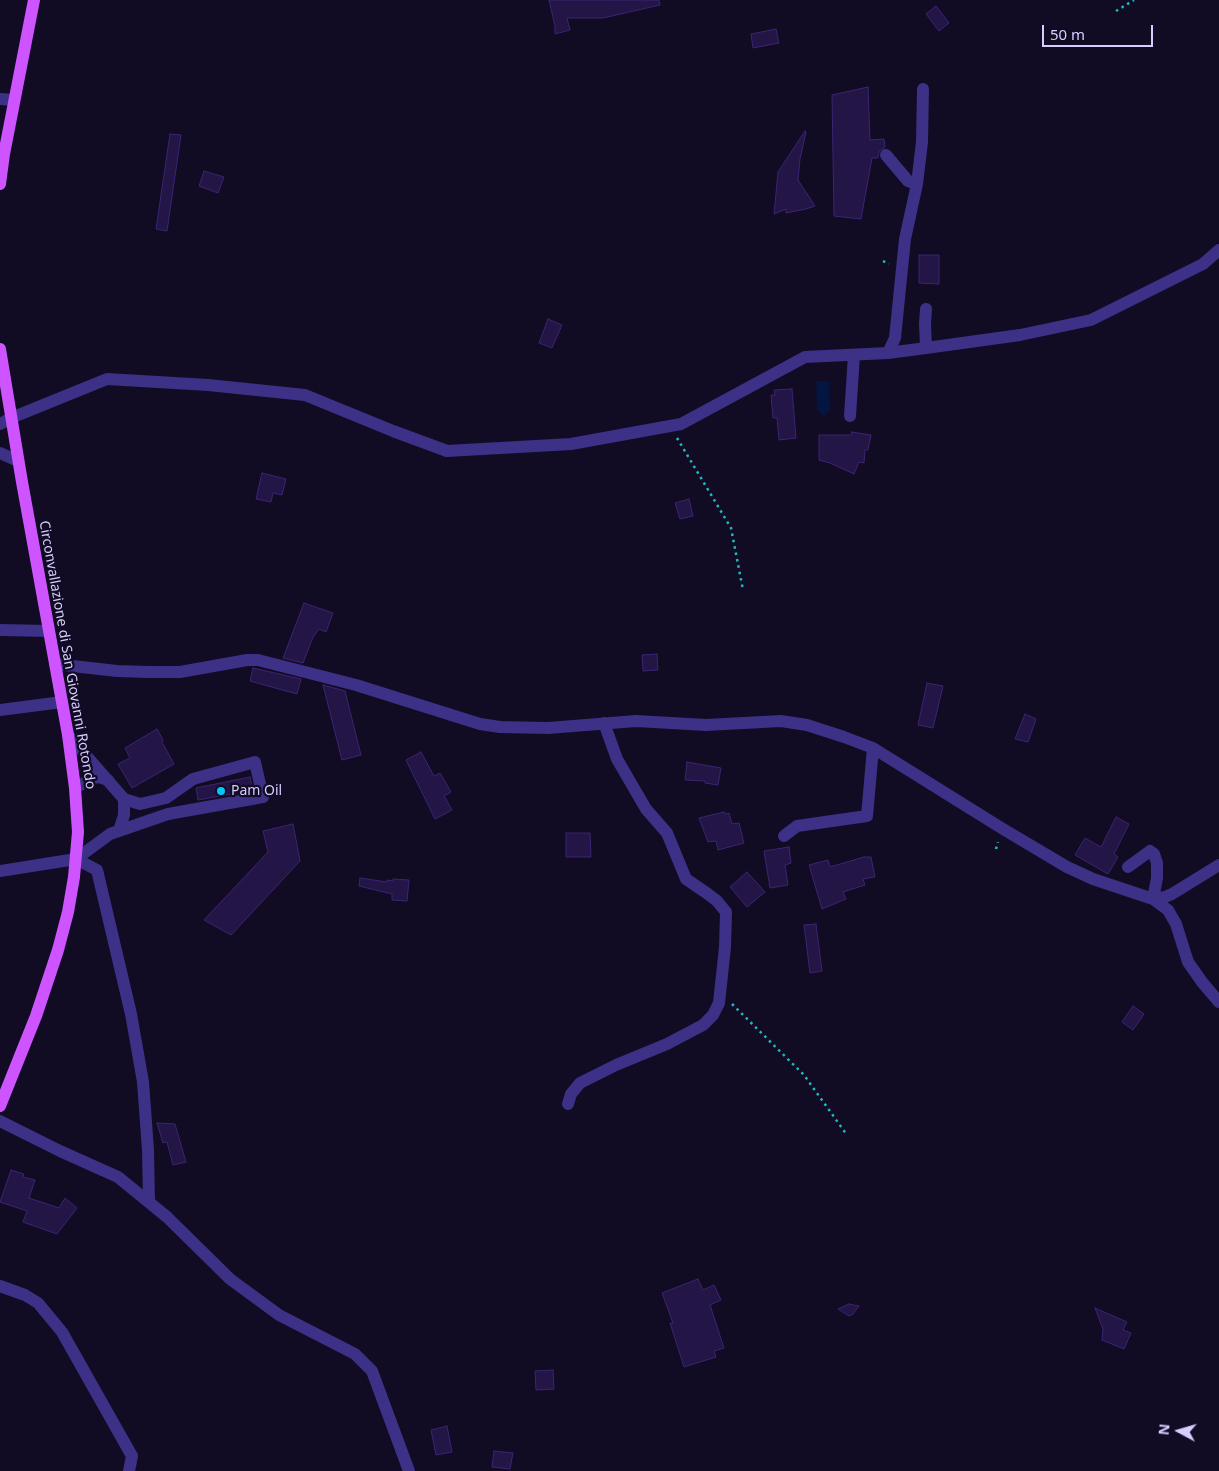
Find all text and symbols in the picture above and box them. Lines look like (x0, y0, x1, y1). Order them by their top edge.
scale bar (1044, 15, 1155, 47)
text: 50 m (1050, 24, 1085, 44)
street label: Circonvallazione di San Giovanni Rotondo (35, 519, 99, 791)
place label: Pam Oil (231, 783, 282, 799)
marker: Pam Oil (215, 785, 227, 797)
north arrow (1154, 1406, 1204, 1456)
text: N (1154, 1423, 1174, 1436)

